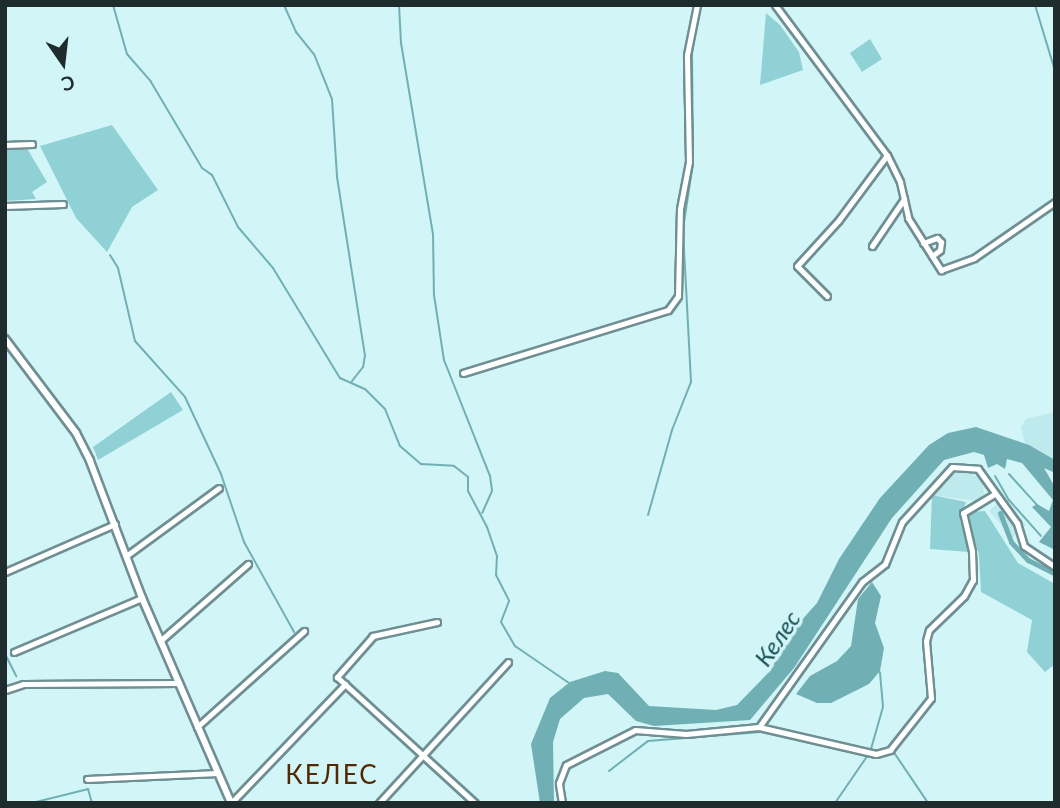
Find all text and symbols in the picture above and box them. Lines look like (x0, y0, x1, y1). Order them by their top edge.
north arrow (28, 28, 98, 98)
text: С (59, 71, 77, 97)
water label: Келес (748, 605, 806, 671)
district label: КЕЛЕС (286, 759, 378, 791)

